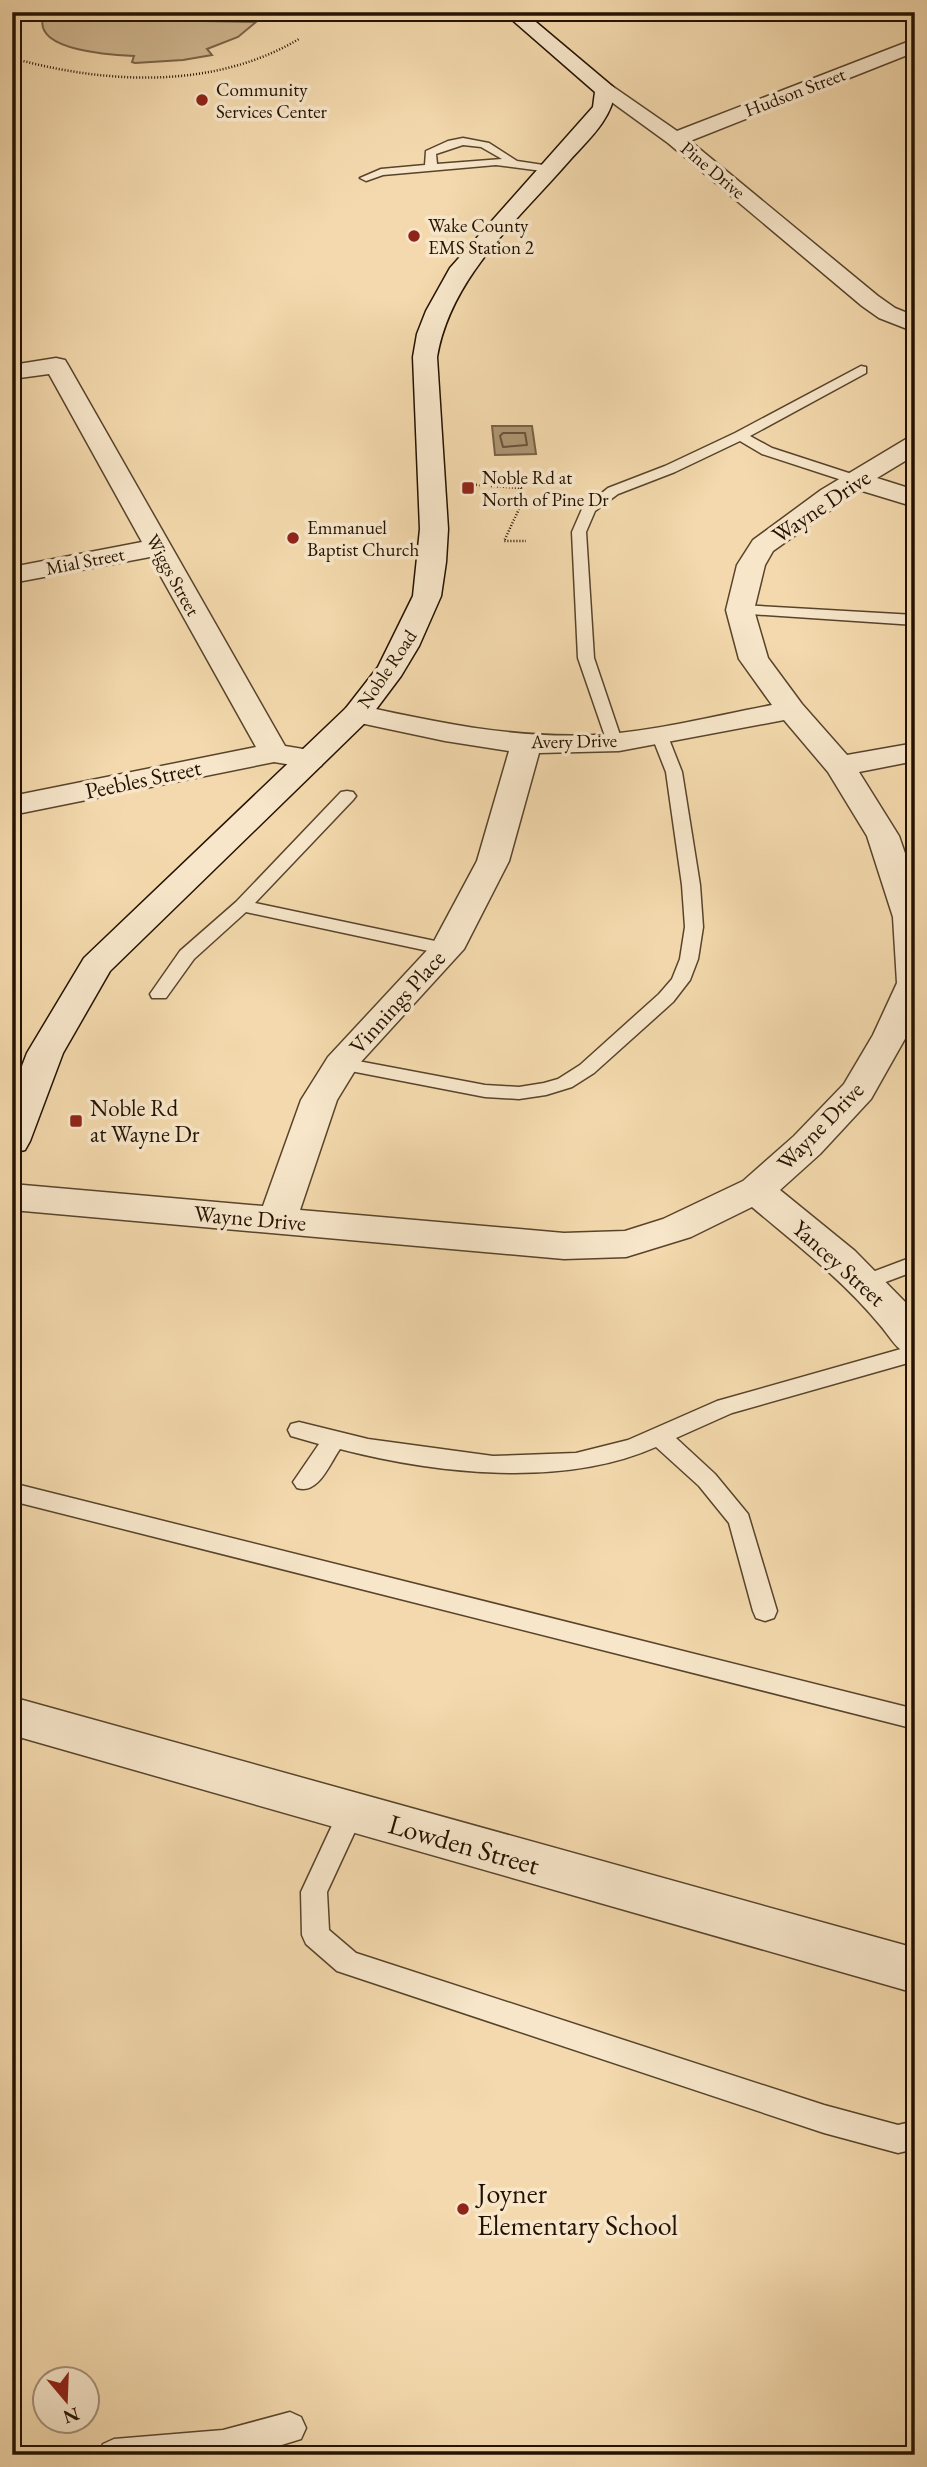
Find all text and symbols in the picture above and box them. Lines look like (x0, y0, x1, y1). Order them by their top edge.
street label: Hudson Street (741, 61, 849, 123)
place label: Community Services Center (216, 77, 328, 124)
marker: Community Services Center (194, 92, 210, 108)
street label: Pine Drive (675, 136, 751, 204)
place label: Wake County EMS Station 2 (428, 213, 534, 260)
marker: Wake County EMS Station 2 (406, 228, 422, 244)
street label: Wayne Drive (766, 462, 876, 550)
place label: Noble Rd at North of Pine Dr (482, 465, 609, 512)
marker: Noble Rd at North of Pine Dr (460, 480, 476, 496)
place label: Emmanuel Baptist Church (307, 515, 419, 562)
street label: Wiggs Street (140, 530, 206, 620)
marker: Emmanuel Baptist Church (285, 530, 301, 546)
street label: Mial Street (44, 541, 126, 581)
street label: Noble Road (352, 625, 423, 713)
street label: Avery Drive (530, 728, 617, 754)
street label: Peebles Street (82, 752, 204, 806)
street label: Vinnings Place (342, 944, 452, 1060)
street label: Wayne Drive (770, 1075, 870, 1177)
place label: Noble Rd at Wayne Dr (90, 1093, 200, 1149)
marker: Noble Rd at Wayne Dr (68, 1113, 84, 1129)
street label: Wayne Drive (193, 1198, 307, 1238)
street label: Yancey Street (786, 1213, 892, 1313)
street label: Lowden Street (384, 1805, 544, 1883)
place label: Joyner Elementary School (475, 2175, 678, 2243)
marker: Joyner Elementary School (455, 2201, 471, 2217)
north arrow (32, 2366, 102, 2436)
text: N (59, 2401, 83, 2430)

